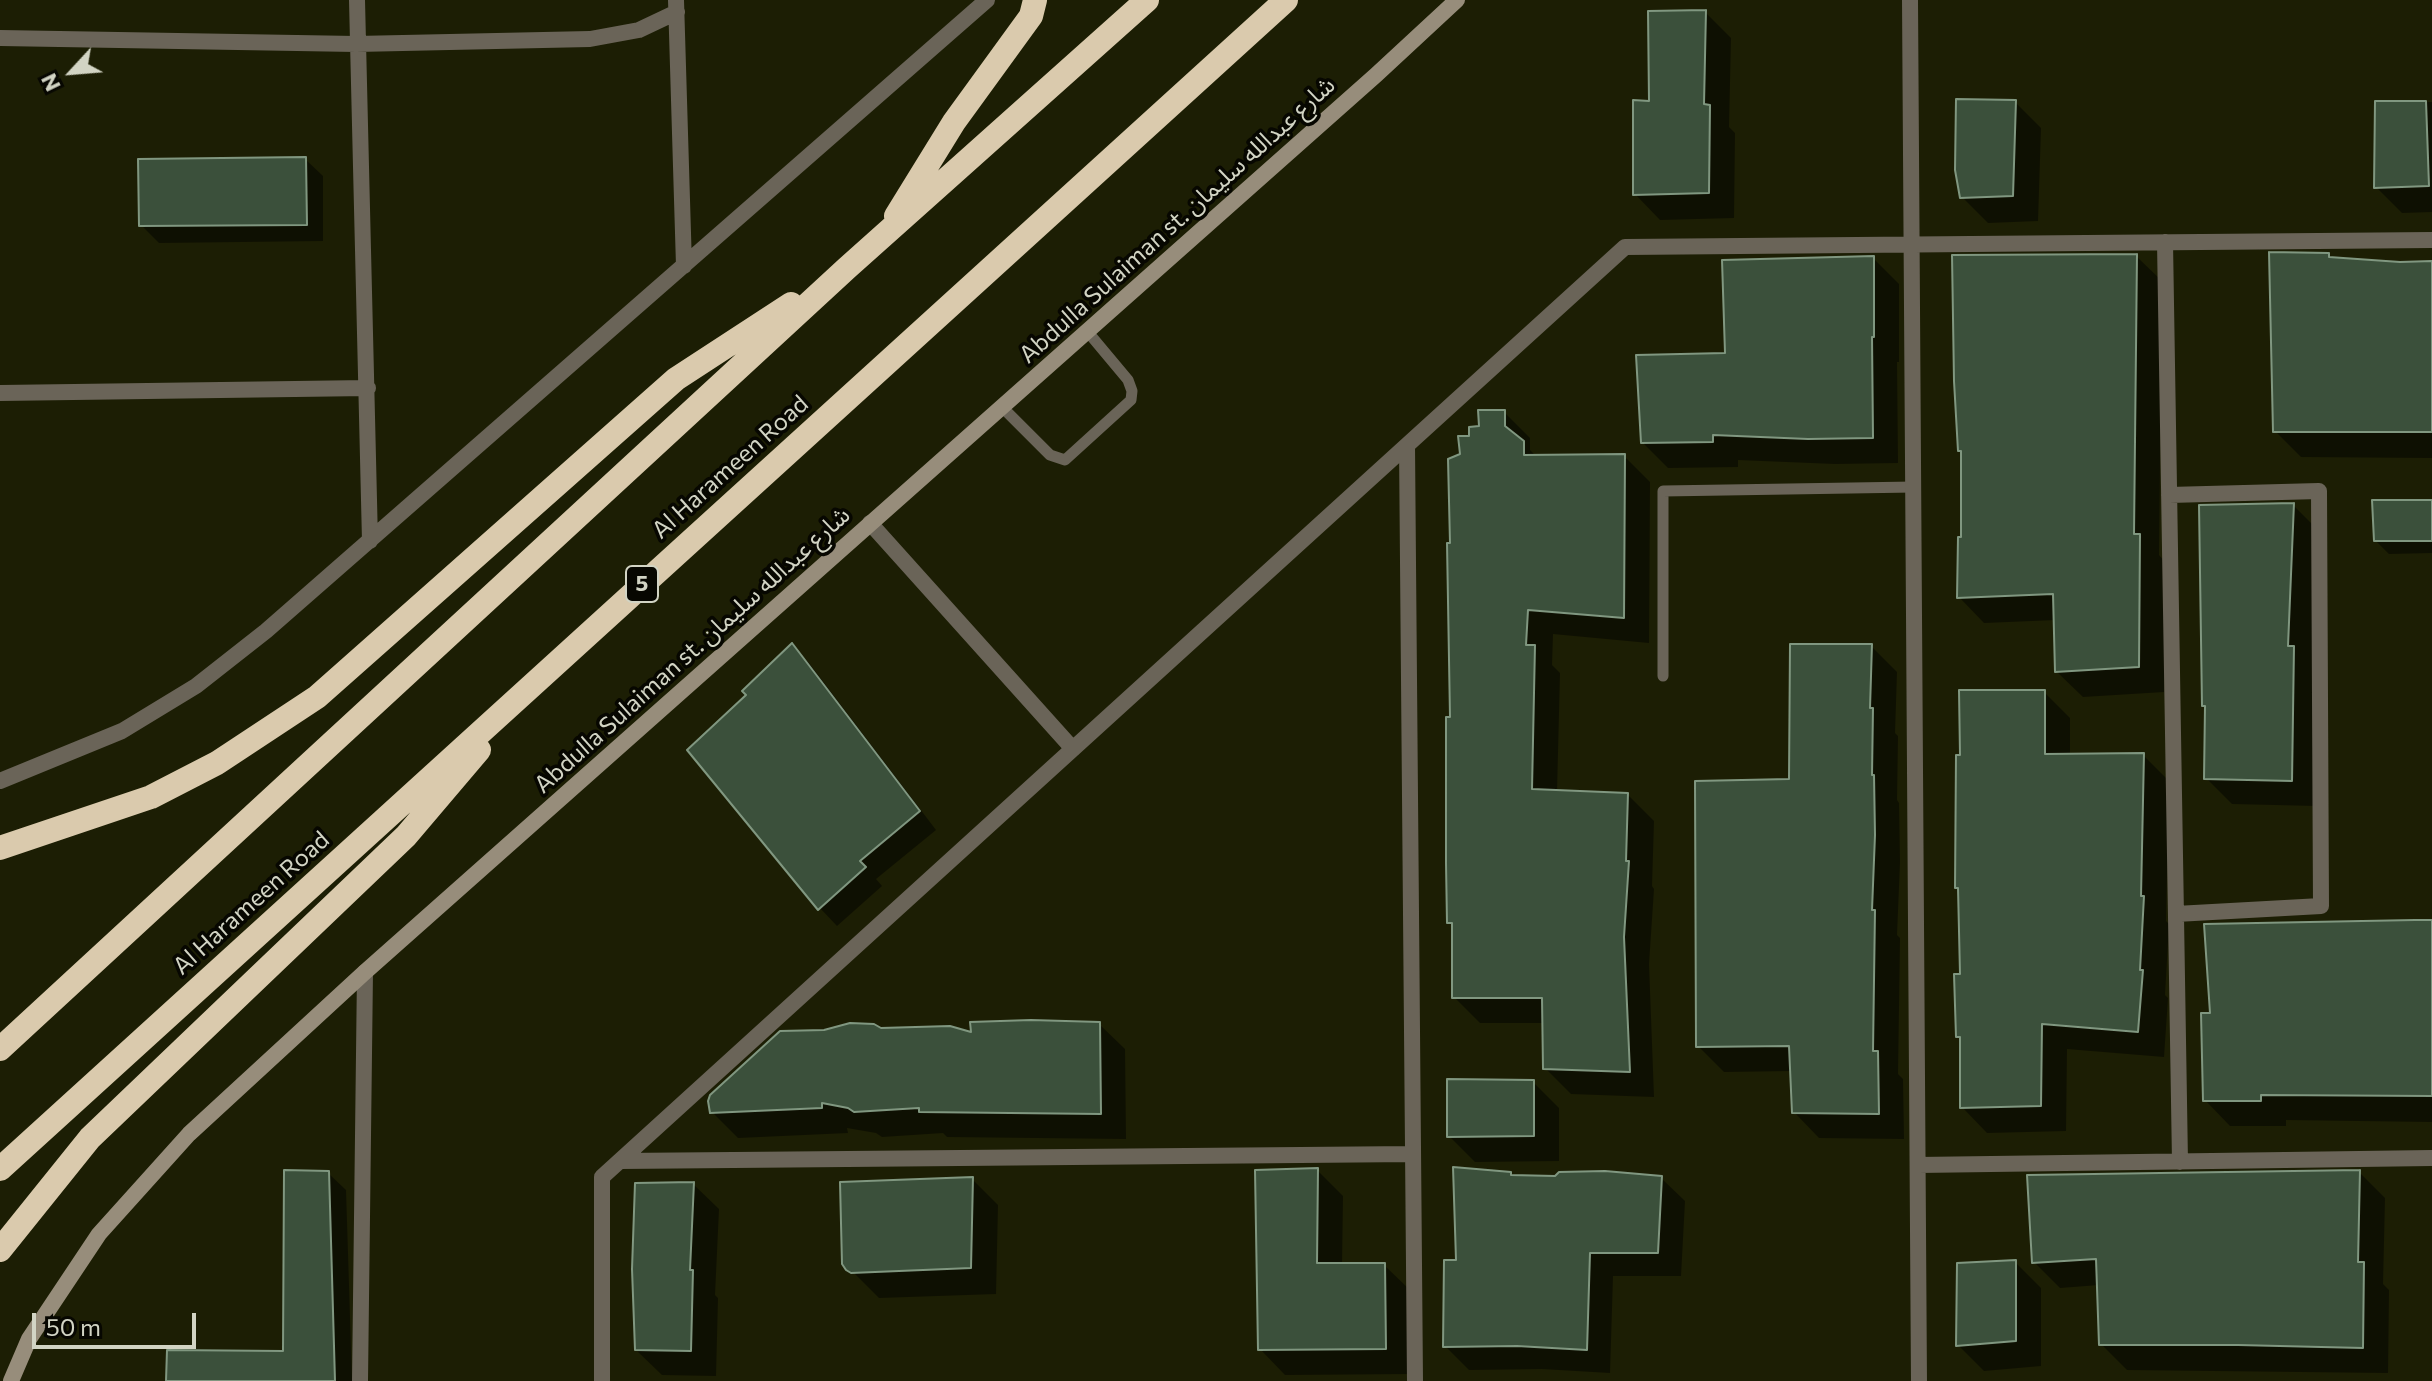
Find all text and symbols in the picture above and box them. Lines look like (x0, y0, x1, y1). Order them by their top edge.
north arrow (32, 32, 112, 112)
text: N (34, 69, 66, 96)
street label: Abdulla Sulaiman st. شارع عبدالله سليمان (1013, 71, 1341, 369)
street label: Al Harameen Road (646, 389, 814, 545)
street label: Abdulla Sulaiman st. شارع عبدالله سليمان (528, 501, 856, 799)
road number: 5 (626, 566, 658, 602)
street label: Al Harameen Road (167, 825, 335, 981)
scale bar (36, 1297, 200, 1347)
text: 50 m (46, 1312, 101, 1341)

